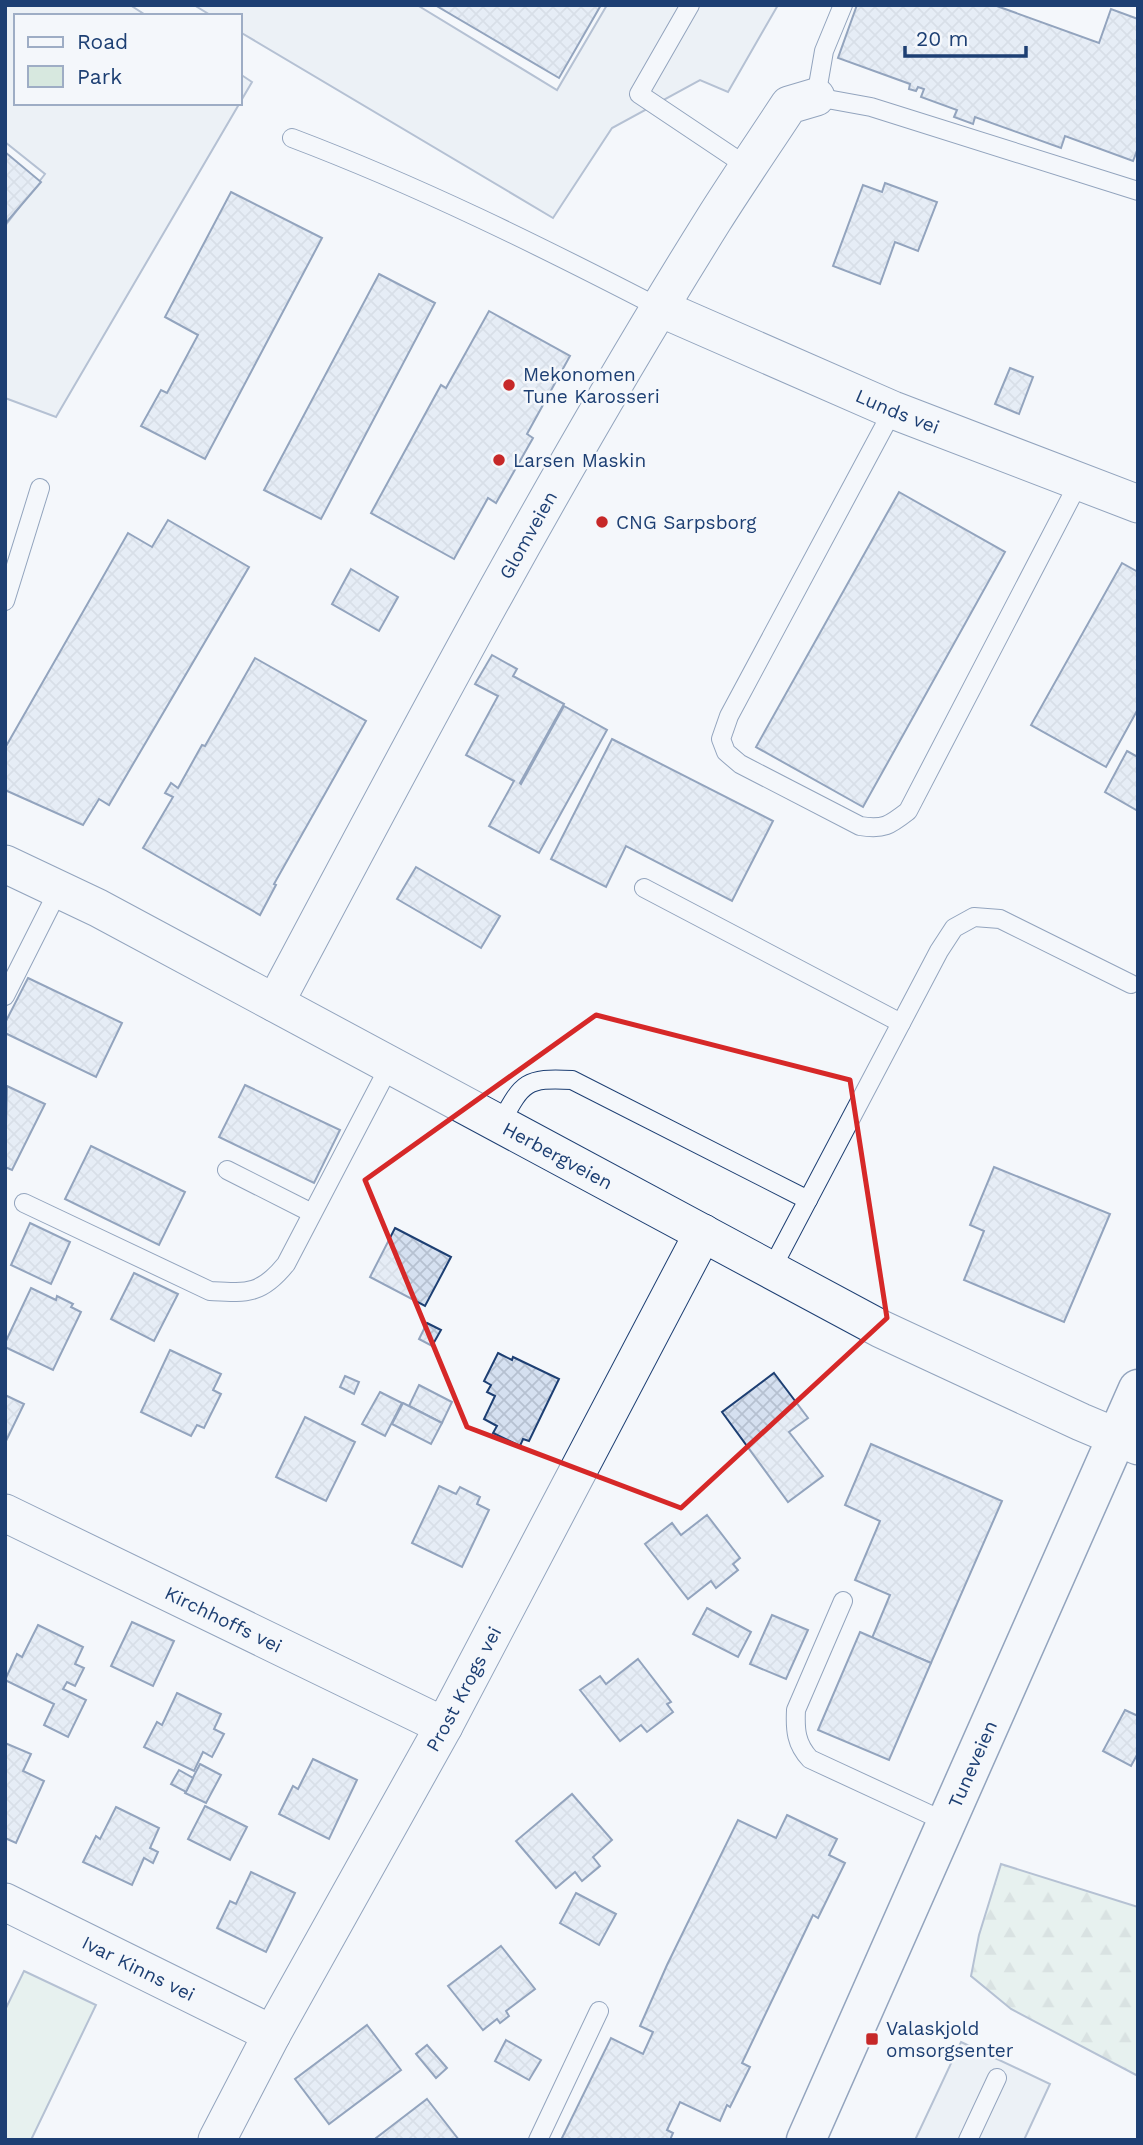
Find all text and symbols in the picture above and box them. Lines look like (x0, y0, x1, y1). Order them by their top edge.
legend (14, 14, 242, 105)
scale bar (905, 14, 1026, 58)
text: 20 m (916, 26, 968, 51)
text: Road (77, 29, 128, 54)
text: Park (77, 64, 122, 89)
place label: Mekonomen Tune Karosseri (523, 363, 660, 408)
marker: Mekonomen Tune Karosseri (501, 377, 517, 393)
street label: Lunds vei (852, 384, 943, 438)
place label: Larsen Maskin (513, 449, 646, 472)
marker: Larsen Maskin (491, 452, 507, 468)
street label: Glomveien (494, 487, 562, 583)
place label: CNG Sarpsborg (616, 511, 757, 534)
marker: CNG Sarpsborg (594, 514, 610, 530)
street label: Herbergveien (499, 1116, 617, 1194)
street label: Kirchhoffs vei (161, 1581, 286, 1657)
street label: Prost Krogs vei (421, 1622, 506, 1755)
street label: Tuneveien (943, 1717, 1002, 1811)
street label: Ivar Kinns vei (78, 1931, 199, 2006)
place label: Valaskjold omsorgsenter (886, 2017, 1014, 2062)
marker: Valaskjold omsorgsenter (864, 2031, 880, 2047)

